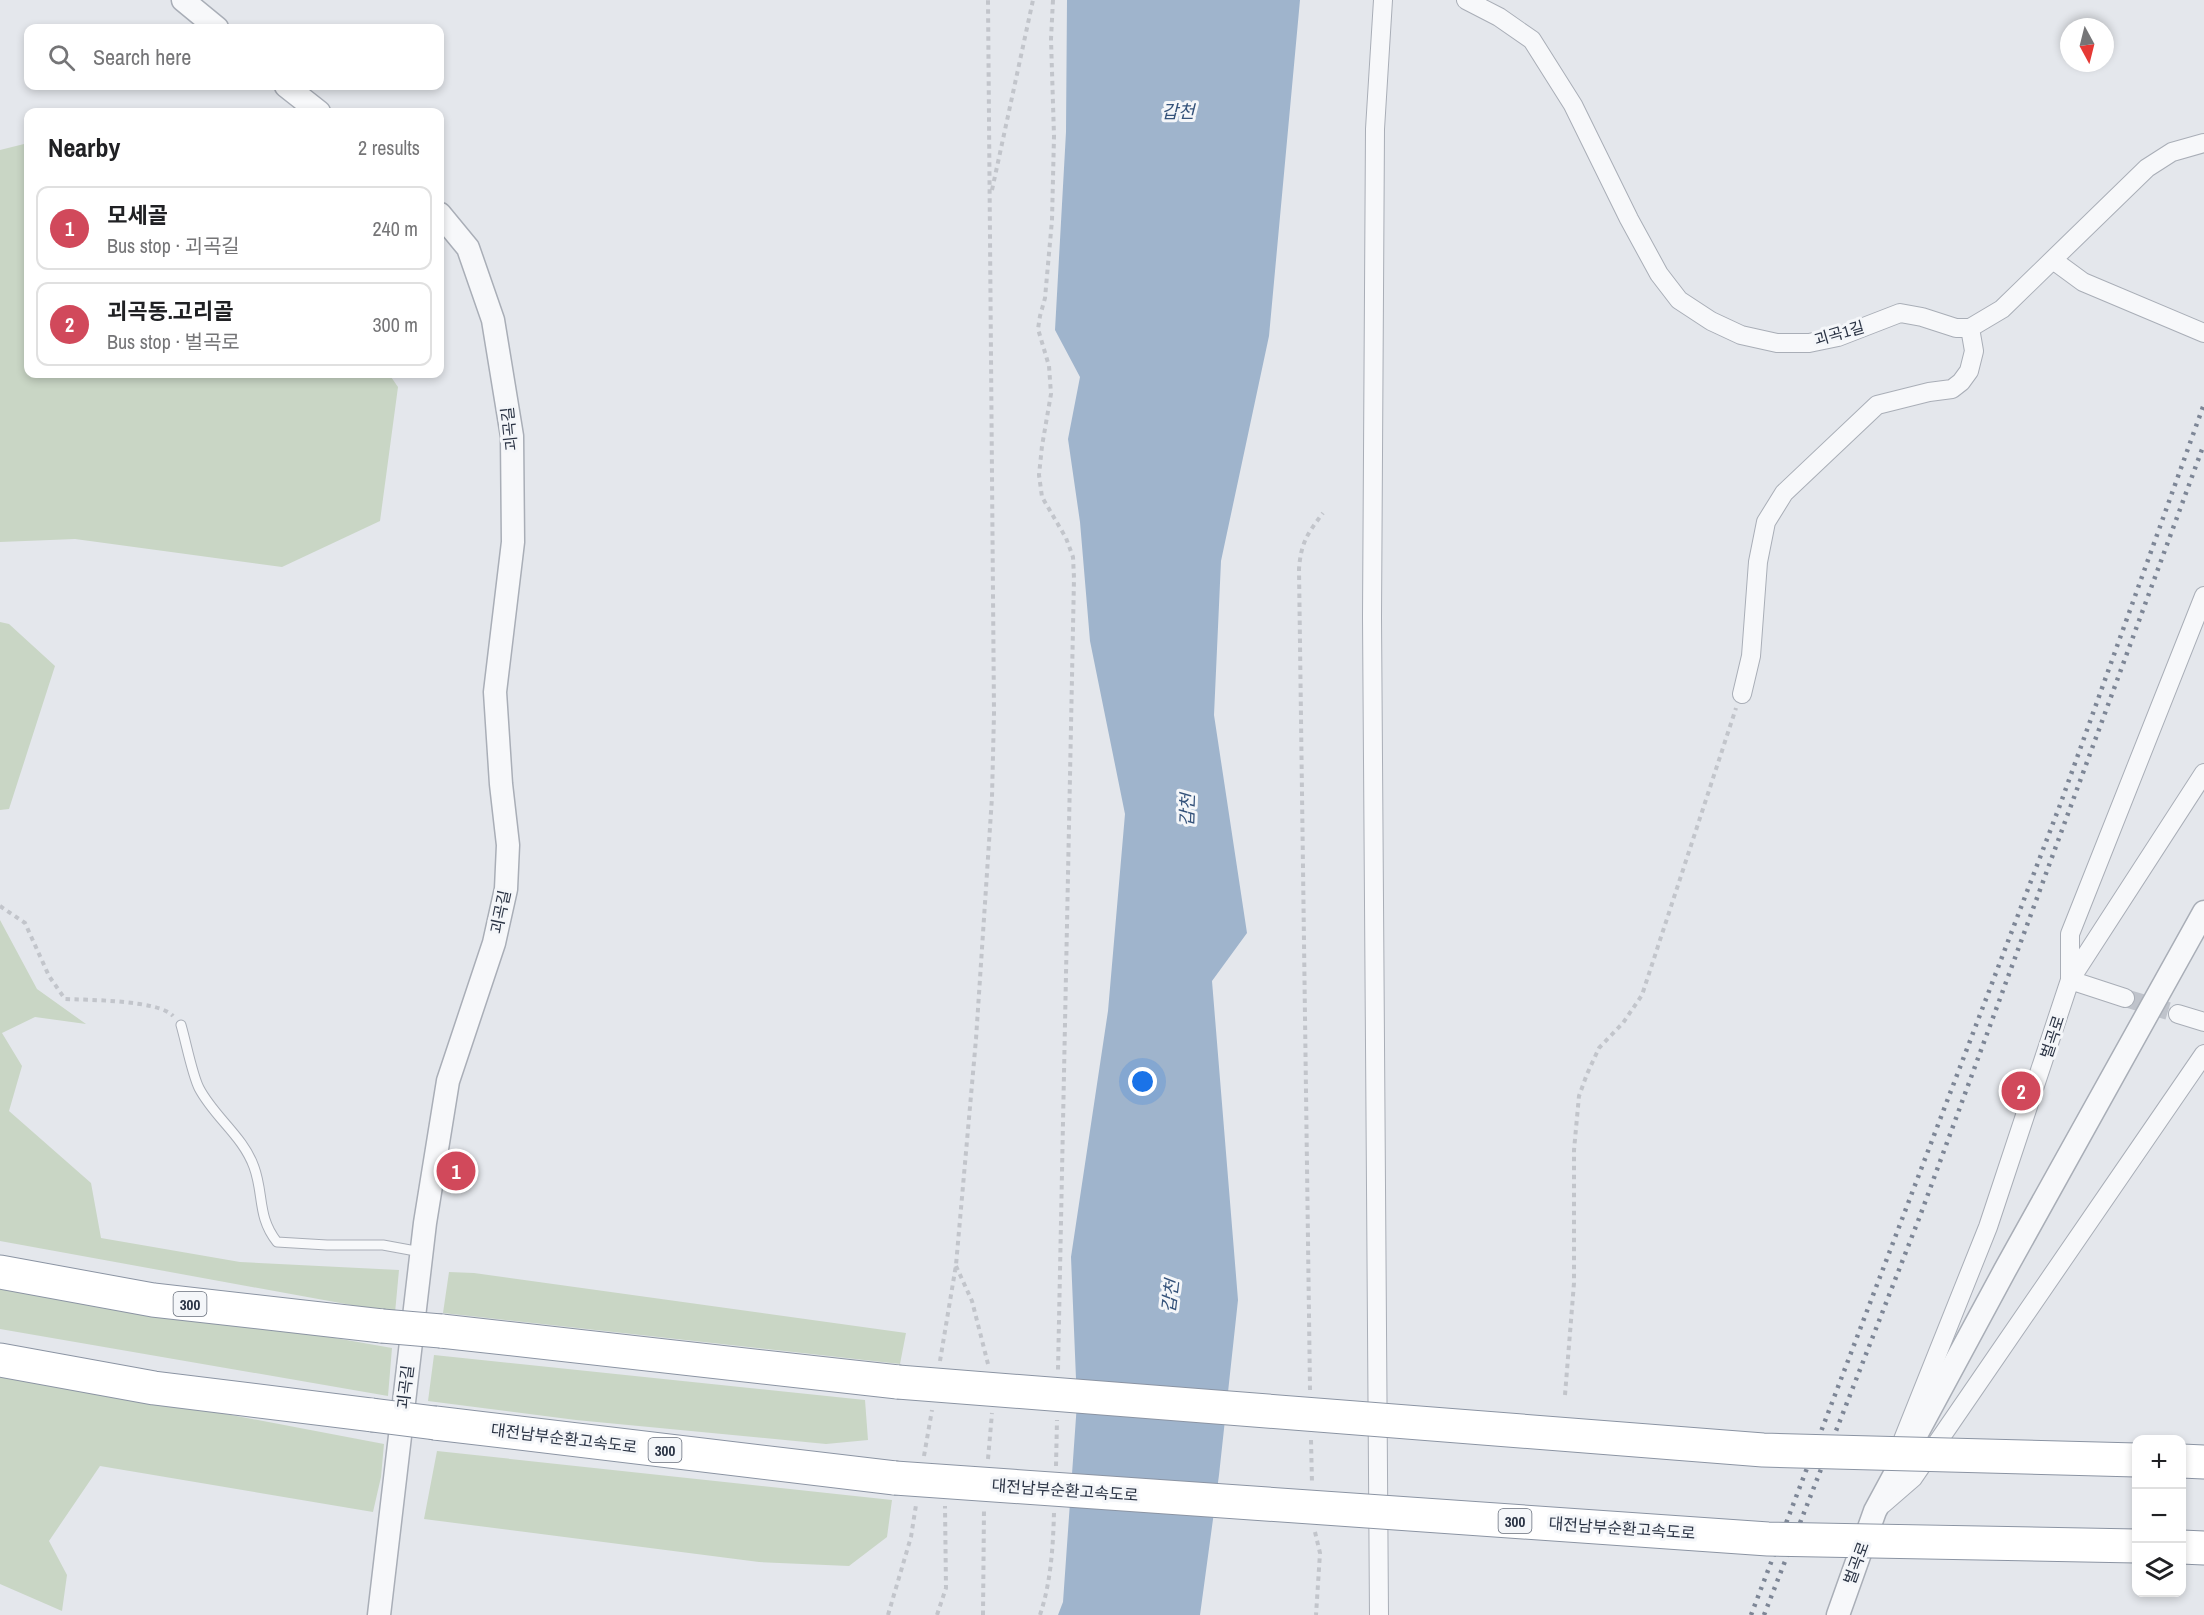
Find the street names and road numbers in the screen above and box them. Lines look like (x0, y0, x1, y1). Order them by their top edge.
street label: 괴곡1길 (1811, 315, 1867, 351)
street label: 괴곡길 (496, 406, 522, 452)
street label: 괴곡길 (485, 888, 515, 936)
street label: 벌곡로 (2035, 1012, 2069, 1061)
road number: 300 (174, 1292, 207, 1316)
street label: 괴곡길 (391, 1364, 419, 1410)
street label: 대전남부순환고속도로 (490, 1418, 639, 1458)
road number: 300 (648, 1438, 682, 1462)
street label: 대전남부순환고속도로 (991, 1474, 1139, 1506)
road number: 300 (1498, 1509, 1532, 1533)
street label: 대전남부순환고속도로 (1548, 1512, 1696, 1544)
street label: 벌곡로 (1838, 1538, 1874, 1588)

